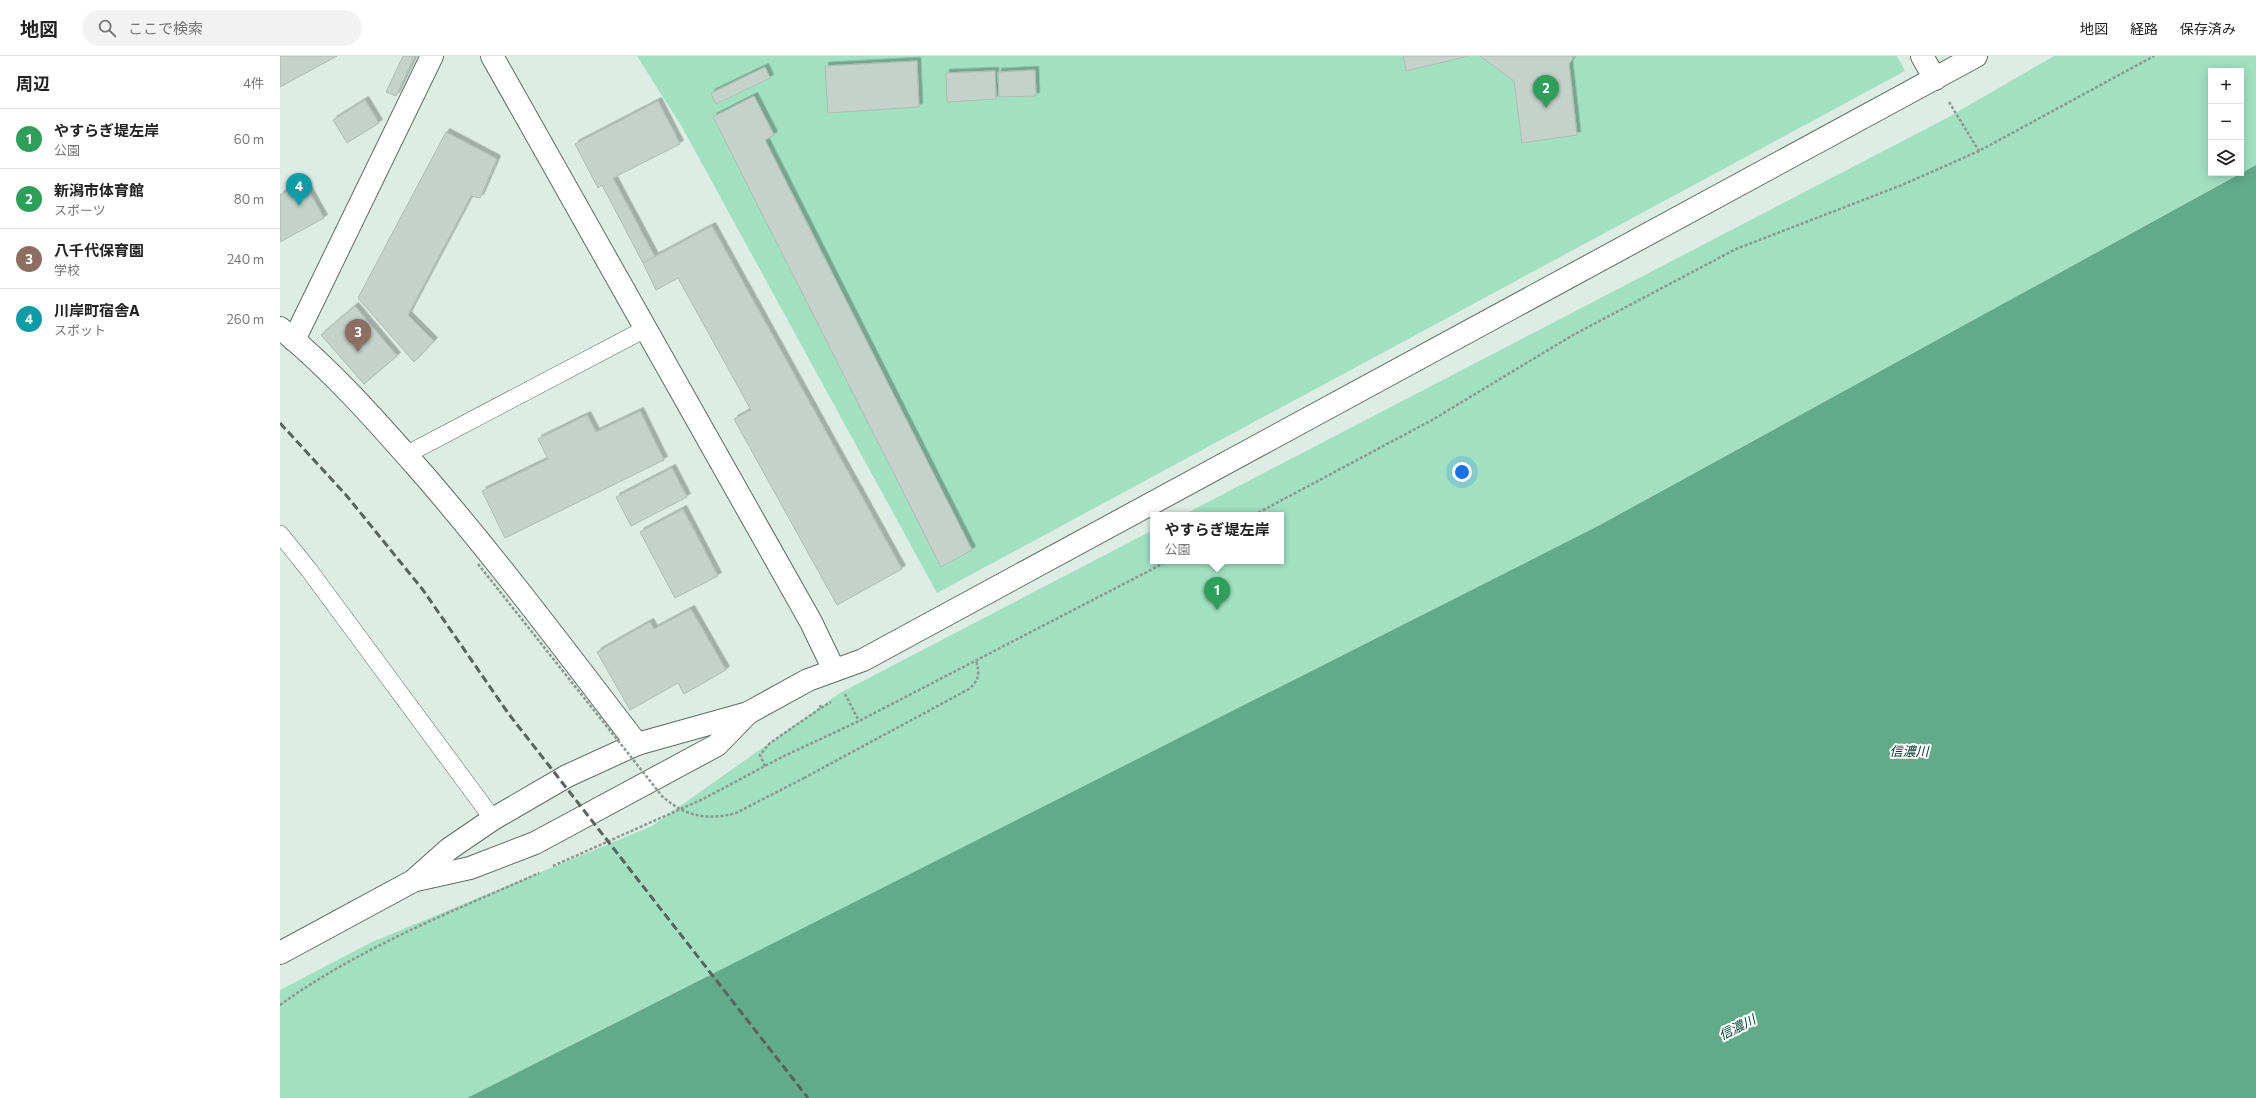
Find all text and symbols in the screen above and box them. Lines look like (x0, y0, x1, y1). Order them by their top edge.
search box (82, 10, 362, 46)
text: 地図 (20, 17, 58, 40)
icon: search (96, 17, 118, 39)
text: ここで検索 (128, 19, 203, 37)
text: 地図 (2080, 20, 2108, 37)
text: 経路 (2130, 20, 2158, 37)
text: 保存済み (2180, 20, 2236, 37)
map controls (2208, 68, 2244, 176)
button: + (2208, 68, 2244, 104)
text: 周辺 (16, 73, 50, 94)
text: 4件 (243, 75, 264, 91)
pin: 2 (1533, 75, 1559, 108)
button: − (2208, 104, 2244, 140)
text: やすらぎ堤左岸 (54, 121, 159, 139)
text: 1 (26, 131, 32, 147)
text: 60 m (234, 131, 264, 147)
button: layers (2208, 140, 2244, 176)
text: 公園 (54, 142, 80, 158)
pin: 4 (286, 173, 312, 206)
text: 新潟市体育館 (54, 181, 144, 199)
text: 2 (25, 191, 33, 207)
text: 80 m (234, 191, 264, 207)
text: スポーツ (54, 202, 106, 218)
text: 八千代保育園 (54, 241, 144, 259)
text: 3 (25, 251, 33, 267)
text: 240 m (227, 251, 264, 267)
text: 学校 (54, 262, 80, 278)
text: 川岸町宿舎A (54, 301, 140, 319)
text: 4 (25, 311, 33, 327)
text: 260 m (227, 311, 264, 327)
pin: 3 (345, 319, 371, 352)
text: スポット (54, 322, 106, 338)
your location (1452, 462, 1472, 482)
popup (1150, 512, 1284, 564)
text: やすらぎ堤左岸 (1164, 520, 1270, 538)
text: 公園 (1164, 541, 1191, 557)
pin: 1 (1204, 577, 1230, 610)
water label: 信濃川 (1889, 743, 1930, 759)
water label: 信濃川 (1716, 1010, 1760, 1043)

